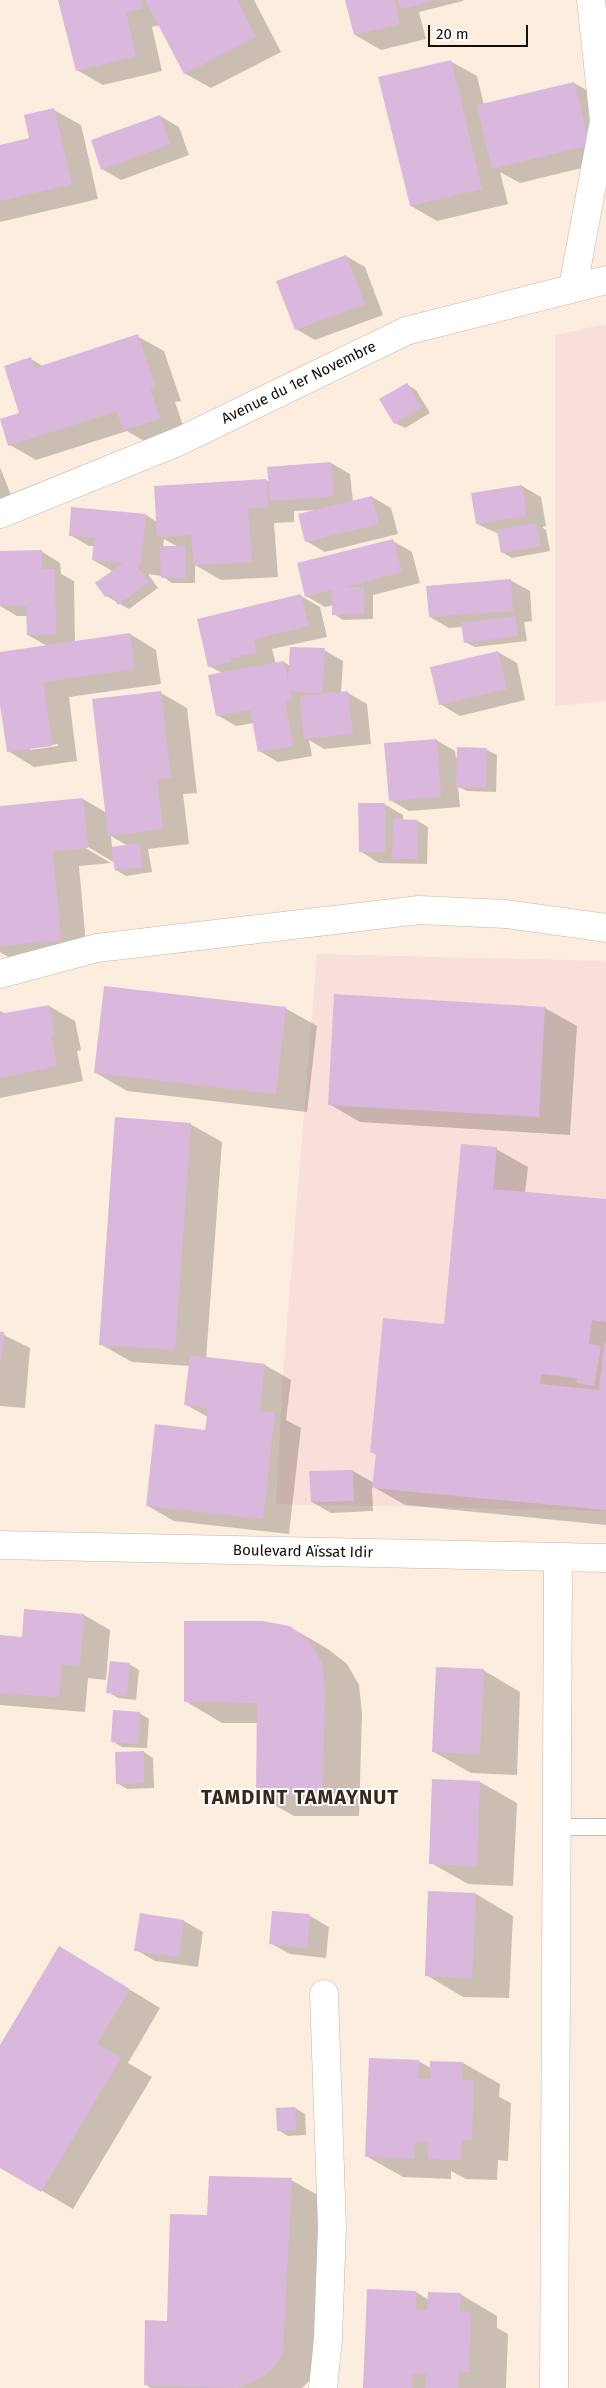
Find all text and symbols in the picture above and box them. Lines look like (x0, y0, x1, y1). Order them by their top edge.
scale bar (431, 15, 531, 47)
text: 20 m (436, 25, 469, 43)
street label: Avenue du 1er Novembre (219, 338, 379, 428)
street label: Boulevard Aïssat Idir (233, 1542, 373, 1562)
district label: TAMDINT TAMAYNUT (199, 1786, 401, 1810)

